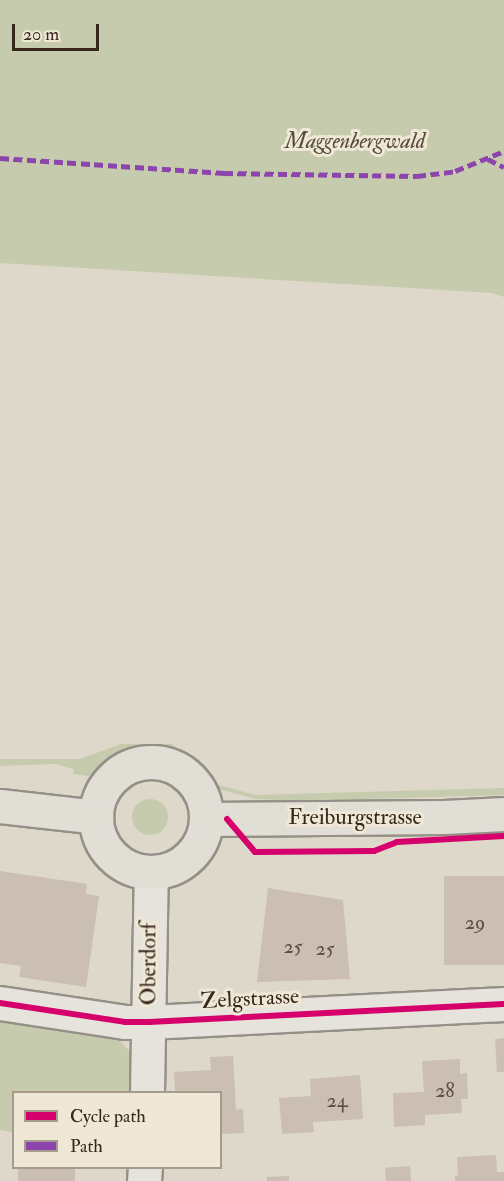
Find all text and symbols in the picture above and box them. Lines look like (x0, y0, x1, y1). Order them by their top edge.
scale bar (15, 12, 102, 50)
text: 20 m (23, 23, 59, 46)
park label: Maggenbergwald (285, 129, 425, 155)
street label: Freiburgstrasse (288, 805, 422, 831)
house number: 29 (465, 910, 485, 934)
street label: Oberdorf (136, 923, 162, 1005)
house number: 25 (284, 934, 302, 958)
house number: 25 (316, 936, 334, 960)
street label: Zelgstrasse (200, 983, 300, 1015)
house number: 28 (435, 1078, 455, 1102)
house number: 24 (327, 1088, 347, 1112)
legend (12, 1091, 222, 1169)
text: Cycle path (70, 1105, 146, 1128)
text: Path (70, 1135, 103, 1158)

